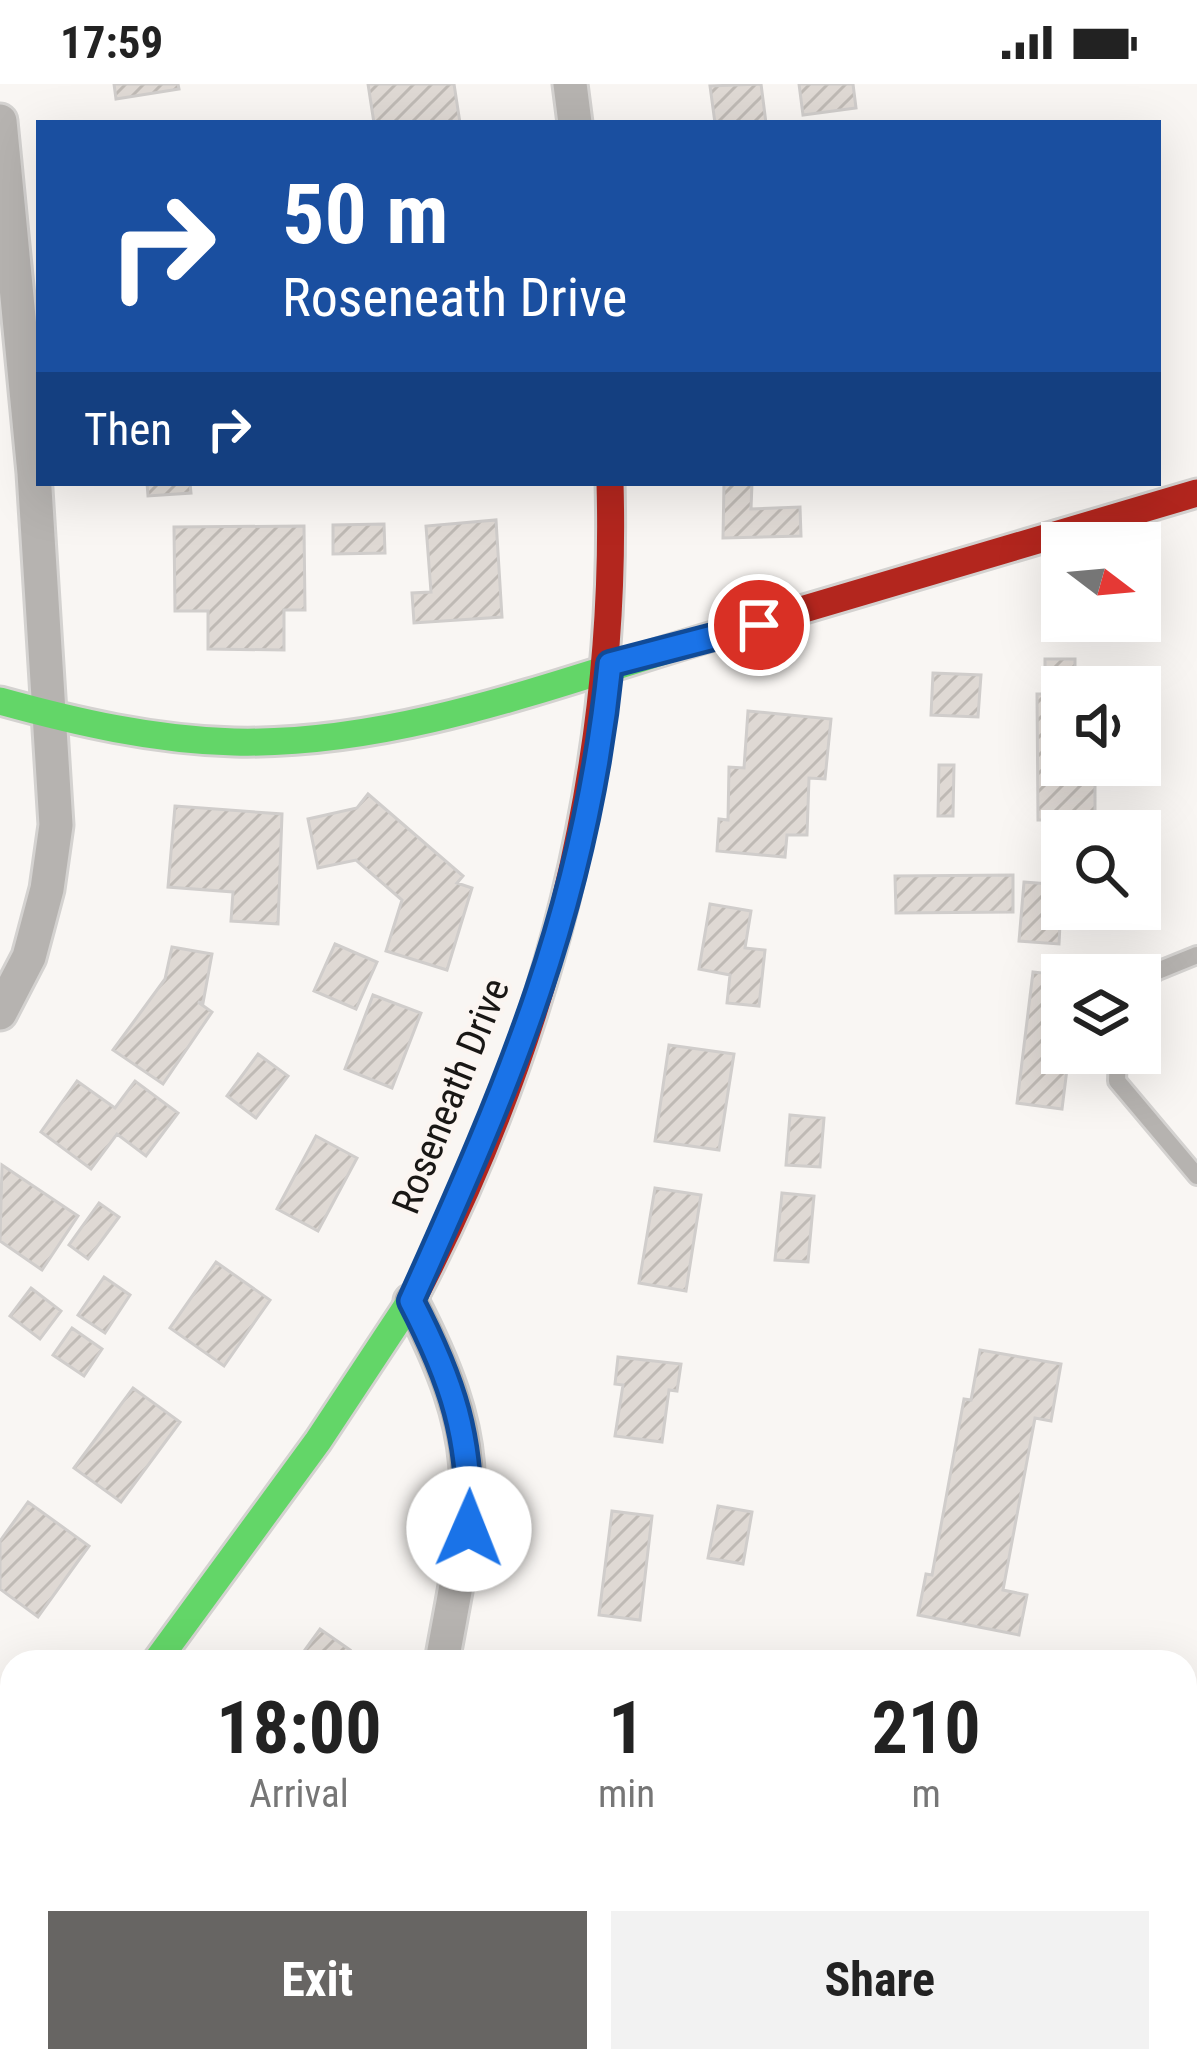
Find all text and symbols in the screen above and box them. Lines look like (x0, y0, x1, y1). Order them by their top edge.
text: 17:59 (60, 16, 163, 69)
text: 50 m (282, 165, 449, 264)
icon: right (84, 168, 240, 324)
text: Roseneath Drive (282, 266, 627, 329)
icon: right (196, 396, 262, 462)
text: Then (84, 403, 172, 456)
north arrow (1041, 522, 1161, 642)
map controls (1041, 522, 1161, 1074)
pin (708, 574, 810, 676)
icon: arrive (726, 592, 792, 658)
button: sound (1041, 666, 1161, 786)
button: search (1041, 810, 1161, 930)
button: layers (1041, 954, 1161, 1074)
street label: Roseneath Drive (383, 972, 519, 1220)
position arrow (406, 1466, 532, 1592)
text: 18:00 (216, 1686, 382, 1771)
text: 1 (608, 1686, 645, 1771)
text: 210 (871, 1686, 981, 1771)
text: Arrival (249, 1771, 349, 1817)
text: min (598, 1771, 655, 1817)
text: m (911, 1771, 941, 1817)
button: Exit (48, 1911, 587, 2049)
button: Share (611, 1911, 1149, 2049)

